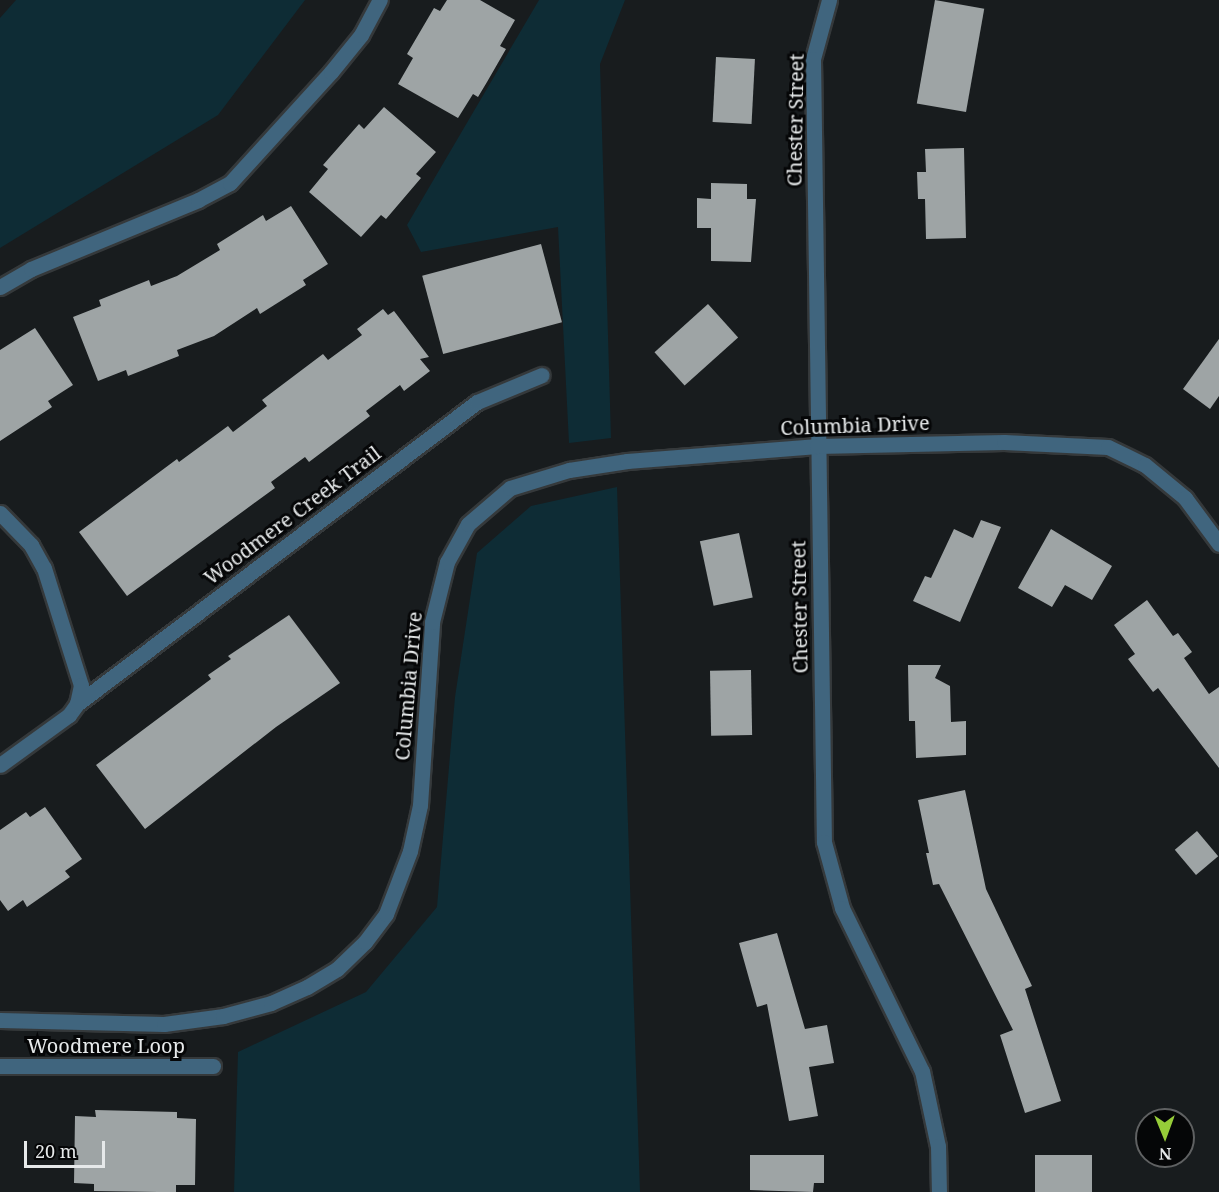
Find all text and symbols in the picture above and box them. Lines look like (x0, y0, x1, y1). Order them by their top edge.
street label: Chester Street (782, 53, 808, 187)
street label: Columbia Drive (780, 410, 930, 440)
street label: Woodmere Creek Trail (199, 441, 385, 589)
street label: Chester Street (786, 540, 812, 674)
street label: Columbia Drive (390, 611, 426, 761)
street label: Woodmere Loop (27, 1033, 185, 1057)
north arrow (1135, 1108, 1195, 1168)
scale bar (27, 1129, 108, 1167)
text: 20 m (35, 1139, 77, 1163)
text: N (1159, 1143, 1172, 1165)

